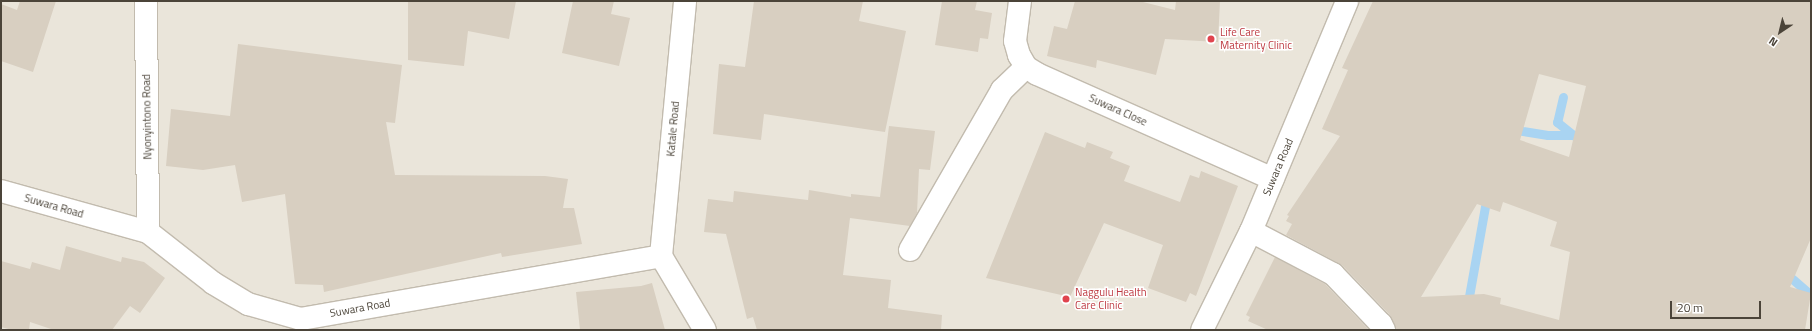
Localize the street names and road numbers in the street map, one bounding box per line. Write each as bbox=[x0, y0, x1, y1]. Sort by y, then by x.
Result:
street label: Nyonyintono Road bbox=[140, 74, 154, 160]
street label: Suwara Close bbox=[1087, 91, 1149, 129]
street label: Katale Road bbox=[664, 101, 682, 157]
street label: Suwara Road bbox=[1260, 136, 1296, 198]
street label: Suwara Road bbox=[23, 191, 85, 221]
street label: Suwara Road bbox=[329, 296, 391, 320]

